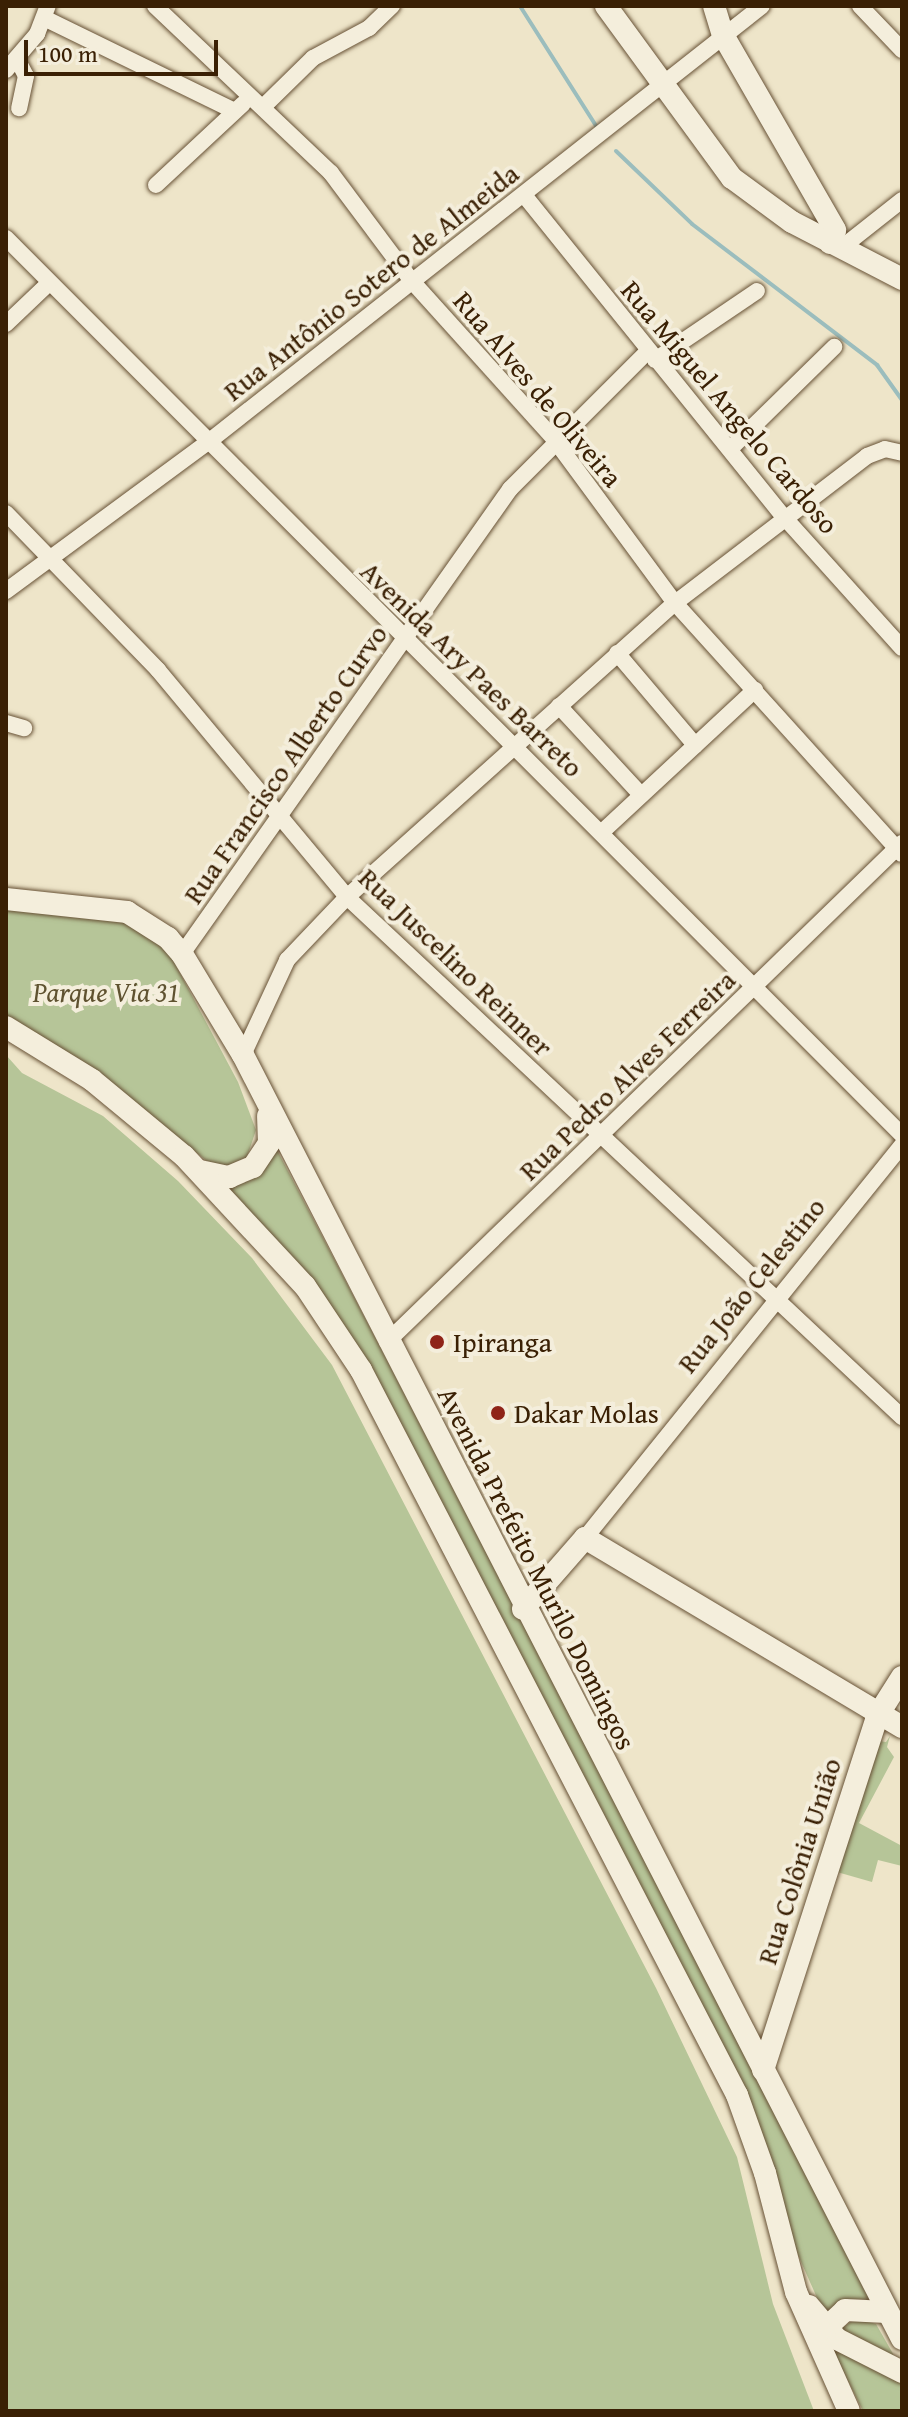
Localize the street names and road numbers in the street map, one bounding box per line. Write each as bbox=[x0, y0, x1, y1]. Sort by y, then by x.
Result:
street label: Rua Antônio Sotero de Almeida bbox=[217, 156, 525, 408]
street label: Rua Miguel Angelo Cardoso bbox=[614, 274, 846, 540]
street label: Rua Alves de Oliveira bbox=[446, 284, 630, 494]
street label: Avenida Ary Paes Barreto bbox=[354, 554, 590, 784]
street label: Rua Francisco Alberto Curvo bbox=[176, 618, 394, 910]
street label: Rua Juscelino Reinner bbox=[352, 861, 560, 1063]
street label: Rua Pedro Alves Ferreira bbox=[512, 963, 742, 1187]
street label: Rua João Celestino bbox=[670, 1191, 832, 1379]
street label: Avenida Prefeito Murilo Domingos bbox=[431, 1381, 643, 1755]
street label: Rua Colônia União bbox=[750, 1754, 848, 1968]

